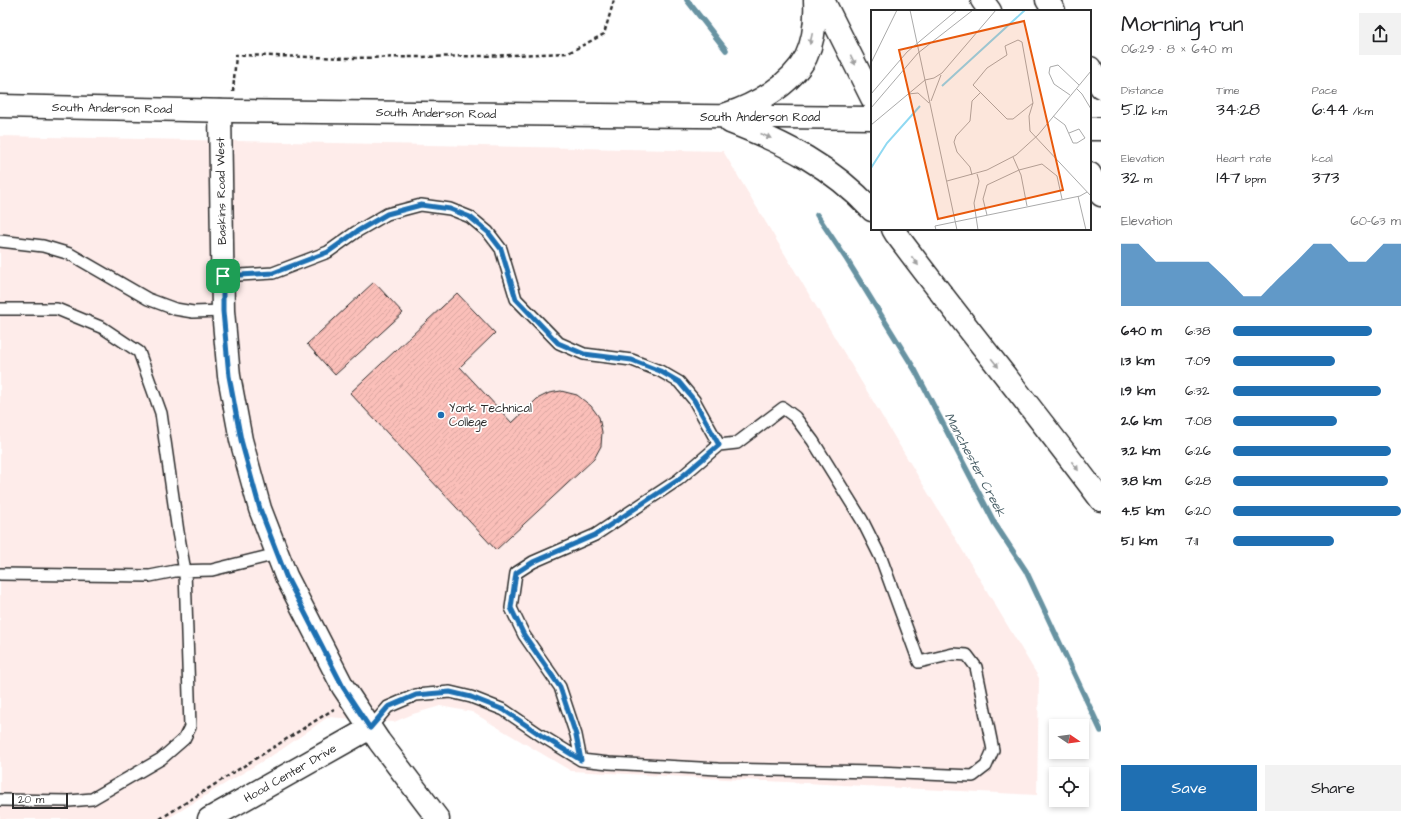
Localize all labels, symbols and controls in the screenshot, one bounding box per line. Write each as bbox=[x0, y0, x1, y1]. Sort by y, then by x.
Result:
text: Morning run bbox=[1121, 9, 1244, 40]
inset map bbox=[871, 10, 1091, 230]
button: share bbox=[1359, 13, 1401, 55]
one-way arrow bbox=[808, 32, 814, 45]
text: 06:29 · 8 × 640 m bbox=[1121, 40, 1232, 58]
one-way arrow bbox=[850, 54, 856, 66]
text: Distance bbox=[1121, 83, 1164, 98]
text: Time bbox=[1216, 83, 1239, 98]
text: Pace bbox=[1312, 83, 1337, 98]
text: 5.12 bbox=[1121, 98, 1147, 122]
text: 34:28 bbox=[1216, 98, 1260, 122]
text: 6:44 bbox=[1312, 98, 1348, 122]
street label: South Anderson Road bbox=[52, 99, 172, 118]
street label: South Anderson Road bbox=[376, 104, 496, 123]
text: km bbox=[1147, 104, 1167, 119]
text: /km bbox=[1348, 104, 1373, 119]
street label: South Anderson Road bbox=[700, 109, 820, 126]
one-way arrow bbox=[760, 133, 771, 139]
street label: Baskins Road West bbox=[212, 137, 231, 245]
text: Elevation bbox=[1121, 151, 1164, 166]
text: Heart rate bbox=[1216, 151, 1272, 166]
text: kcal bbox=[1312, 151, 1333, 166]
text: 32 bbox=[1121, 166, 1139, 190]
text: 147 bbox=[1216, 166, 1241, 190]
text: 373 bbox=[1312, 166, 1339, 190]
text: m bbox=[1139, 172, 1152, 187]
text: bpm bbox=[1241, 172, 1266, 187]
text: Elevation bbox=[1121, 212, 1172, 230]
text: 60–63 m bbox=[1351, 212, 1401, 230]
one-way arrow bbox=[911, 255, 920, 266]
pin bbox=[206, 259, 240, 293]
icon: arrive bbox=[212, 265, 234, 287]
text: 640 m bbox=[1121, 322, 1162, 340]
text: 6:38 bbox=[1185, 322, 1210, 340]
text: 1.3 km bbox=[1121, 352, 1154, 370]
text: 7:09 bbox=[1185, 352, 1211, 370]
one-way arrow bbox=[991, 358, 999, 369]
text: 1.9 km bbox=[1121, 382, 1155, 400]
text: 6:32 bbox=[1185, 382, 1209, 400]
place label: York Technical College bbox=[449, 400, 532, 432]
water label: Manchester Creek bbox=[940, 409, 1011, 520]
marker: York Technical College bbox=[436, 410, 446, 420]
text: 2.6 km bbox=[1121, 412, 1162, 430]
text: 7:08 bbox=[1185, 412, 1212, 430]
text: 3.2 km bbox=[1121, 442, 1160, 460]
text: 6:26 bbox=[1185, 442, 1211, 460]
one-way arrow bbox=[1071, 460, 1080, 471]
text: 3.8 km bbox=[1121, 472, 1161, 490]
text: 6:28 bbox=[1185, 472, 1211, 490]
text: 4.5 km bbox=[1121, 502, 1164, 520]
text: 6:20 bbox=[1185, 502, 1211, 520]
text: 5.1 km bbox=[1121, 532, 1157, 550]
text: 7:11 bbox=[1185, 532, 1199, 550]
north arrow bbox=[1049, 719, 1089, 759]
map controls bbox=[1049, 719, 1089, 807]
street label: Hood Center Drive bbox=[241, 740, 340, 807]
button: Save bbox=[1121, 765, 1257, 811]
button: Share bbox=[1265, 765, 1401, 811]
button: locate bbox=[1049, 767, 1089, 807]
scale bar bbox=[12, 791, 68, 810]
text: 20 m bbox=[18, 792, 44, 807]

